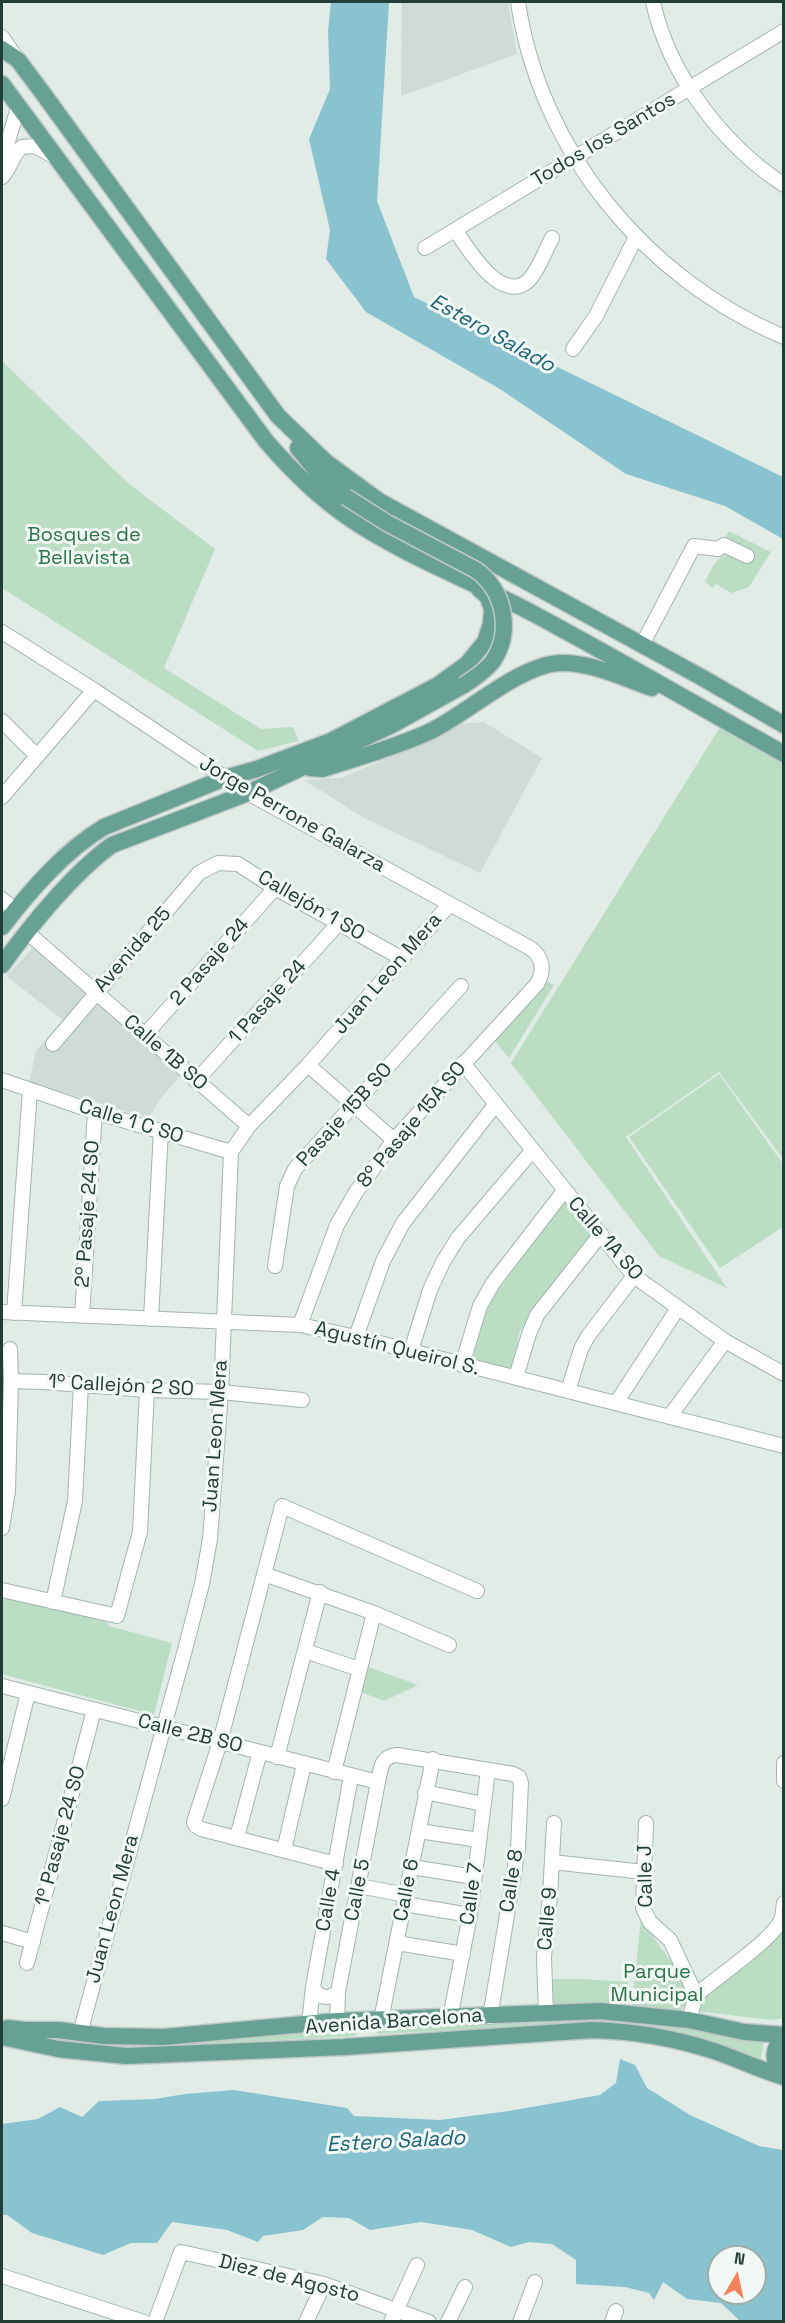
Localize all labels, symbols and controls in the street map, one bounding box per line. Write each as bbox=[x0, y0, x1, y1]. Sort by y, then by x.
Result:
street label: Todos los Santos bbox=[528, 88, 680, 192]
water label: Estero Salado bbox=[425, 289, 559, 379]
park label: Bosques de Bellavista bbox=[27, 524, 141, 571]
street label: Jorge Perrone Galarza bbox=[195, 752, 389, 878]
street label: Callejón 1 SO bbox=[253, 866, 369, 946]
street label: Avenida 25 bbox=[89, 902, 177, 998]
street label: Juan Leon Mera bbox=[329, 908, 447, 1040]
street label: 2 Pasaje 24 bbox=[165, 913, 255, 1011]
street label: 1 Pasaje 24 bbox=[224, 955, 312, 1049]
street label: Calle 1B SO bbox=[118, 1010, 212, 1096]
street label: 8º Pasaje 15A SO bbox=[352, 1057, 472, 1193]
street label: Pasaje 15B SO bbox=[292, 1058, 398, 1172]
street label: Calle 1 C SO bbox=[76, 1095, 186, 1149]
street label: 2º Pasaje 24 SO bbox=[71, 1139, 105, 1289]
street label: Calle 1A SO bbox=[562, 1192, 648, 1286]
street label: Agustín Queirol S. bbox=[312, 1317, 482, 1381]
street label: Juan Leon Mera bbox=[199, 1359, 233, 1513]
street label: 1º Callejón 2 SO bbox=[48, 1370, 194, 1402]
street label: Calle 2B SO bbox=[135, 1709, 245, 1759]
street label: 1º Pasaje 24 SO bbox=[31, 1763, 91, 1909]
street label: Juan Leon Mera bbox=[82, 1832, 144, 1986]
street label: Calle J bbox=[633, 1844, 659, 1908]
street label: Calle 8 bbox=[495, 1848, 529, 1914]
street label: Calle 5 bbox=[340, 1857, 376, 1923]
street label: Calle 6 bbox=[389, 1857, 425, 1923]
street label: Calle 7 bbox=[456, 1861, 488, 1927]
street label: Calle 4 bbox=[312, 1867, 346, 1933]
street label: Calle 9 bbox=[533, 1886, 563, 1952]
park label: Parque Municipal bbox=[611, 1961, 703, 2008]
street label: Avenida Barcelona bbox=[304, 2004, 484, 2040]
water label: Estero Salado bbox=[326, 2126, 466, 2158]
north arrow bbox=[707, 2245, 767, 2305]
text: N bbox=[733, 2247, 747, 2270]
street label: Diez de Agosto bbox=[216, 2250, 362, 2308]

